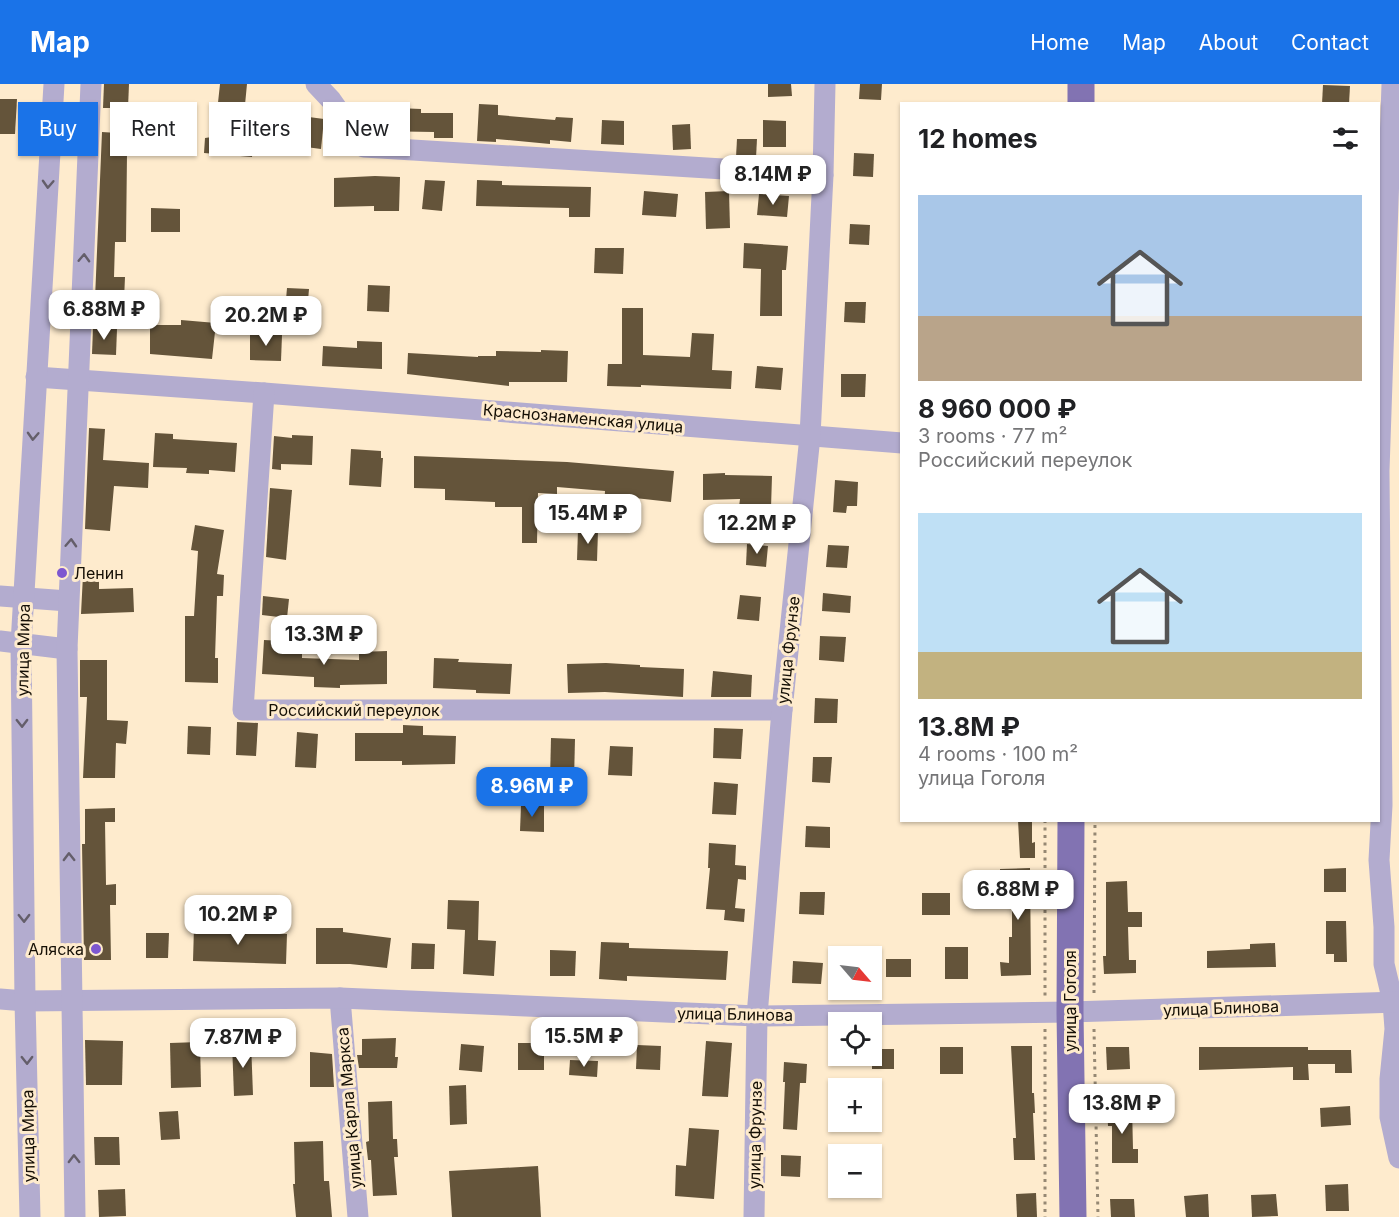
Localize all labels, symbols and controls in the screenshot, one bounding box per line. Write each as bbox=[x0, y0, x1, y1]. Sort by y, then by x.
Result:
text: Map bbox=[30, 25, 90, 59]
text: Home bbox=[1030, 30, 1089, 55]
text: Map bbox=[1122, 30, 1166, 55]
text: About bbox=[1199, 30, 1258, 55]
text: Contact bbox=[1291, 30, 1369, 55]
chip: Buy bbox=[18, 102, 98, 156]
chip: Rent bbox=[110, 102, 197, 156]
chip: Filters bbox=[209, 102, 311, 156]
chip: New bbox=[323, 102, 410, 156]
icon: filters bbox=[1329, 122, 1362, 155]
text: 12 homes bbox=[918, 123, 1038, 154]
pin: 8.14M ₽ bbox=[718, 155, 828, 206]
text: 8.14M ₽ bbox=[734, 162, 812, 186]
one-way arrow bbox=[41, 180, 54, 189]
icon: home bbox=[1086, 234, 1194, 342]
one-way arrow bbox=[78, 253, 91, 262]
pin: 6.88M ₽ bbox=[49, 290, 159, 341]
pin: 20.2M ₽ bbox=[211, 296, 321, 347]
text: 6.88M ₽ bbox=[63, 297, 145, 321]
text: 20.2M ₽ bbox=[225, 303, 307, 327]
text: 8 960 000 ₽ bbox=[918, 393, 1077, 424]
street label: Краснознаменская улица bbox=[482, 399, 684, 437]
text: 3 rooms · 77 m² bbox=[918, 424, 1067, 448]
one-way arrow bbox=[27, 431, 40, 440]
text: Российский переулок bbox=[918, 448, 1132, 472]
pin: 15.4M ₽ bbox=[533, 494, 643, 545]
text: 15.4M ₽ bbox=[548, 501, 628, 525]
pin: 12.2M ₽ bbox=[702, 504, 812, 555]
text: 12.2M ₽ bbox=[718, 511, 796, 535]
one-way arrow bbox=[64, 539, 77, 548]
icon: home bbox=[1086, 552, 1194, 660]
place label: Ленин bbox=[74, 563, 124, 583]
marker: Ленин bbox=[55, 566, 69, 580]
street label: улица Фрунзе bbox=[772, 595, 804, 705]
street label: улица Мира bbox=[12, 603, 34, 697]
pin: 13.3M ₽ bbox=[269, 615, 379, 666]
text: 13.3M ₽ bbox=[285, 622, 363, 646]
street label: Российский переулок bbox=[268, 700, 440, 720]
text: 13.8M ₽ bbox=[918, 711, 1020, 742]
one-way arrow bbox=[16, 719, 28, 728]
text: 4 rooms · 100 m² bbox=[918, 742, 1078, 766]
text: улица Гоголя bbox=[918, 766, 1045, 790]
pin: 8.96M ₽ bbox=[477, 767, 587, 818]
text: 8.96M ₽ bbox=[490, 774, 574, 798]
one-way arrow bbox=[63, 853, 75, 862]
pin: 6.88M ₽ bbox=[963, 870, 1073, 921]
text: 6.88M ₽ bbox=[977, 877, 1059, 901]
pin: 10.2M ₽ bbox=[183, 895, 293, 946]
text: 10.2M ₽ bbox=[198, 902, 278, 926]
one-way arrow bbox=[18, 914, 30, 923]
place label: Аляска bbox=[28, 939, 84, 959]
marker: Аляска bbox=[89, 942, 103, 956]
north arrow bbox=[828, 946, 882, 1000]
map controls bbox=[828, 946, 882, 1198]
street label: улица Гоголя bbox=[1060, 950, 1080, 1052]
street label: улица Блинова bbox=[1163, 996, 1279, 1020]
street label: улица Блинова bbox=[677, 1003, 793, 1025]
button: locate bbox=[828, 1012, 882, 1066]
pin: 15.5M ₽ bbox=[529, 1017, 639, 1068]
pin: 7.87M ₽ bbox=[188, 1018, 298, 1069]
text: 15.5M ₽ bbox=[545, 1024, 623, 1048]
text: 7.87M ₽ bbox=[204, 1025, 282, 1049]
street label: улица Карла Маркса bbox=[332, 1026, 366, 1190]
one-way arrow bbox=[20, 1055, 33, 1064]
button: + bbox=[828, 1078, 882, 1132]
street label: улица Фрунзе bbox=[744, 1081, 766, 1189]
pin: 13.8M ₽ bbox=[1067, 1084, 1177, 1135]
street label: улица Мира bbox=[17, 1089, 39, 1183]
text: 13.8M ₽ bbox=[1083, 1091, 1161, 1115]
button: − bbox=[828, 1144, 882, 1198]
one-way arrow bbox=[68, 1154, 80, 1163]

